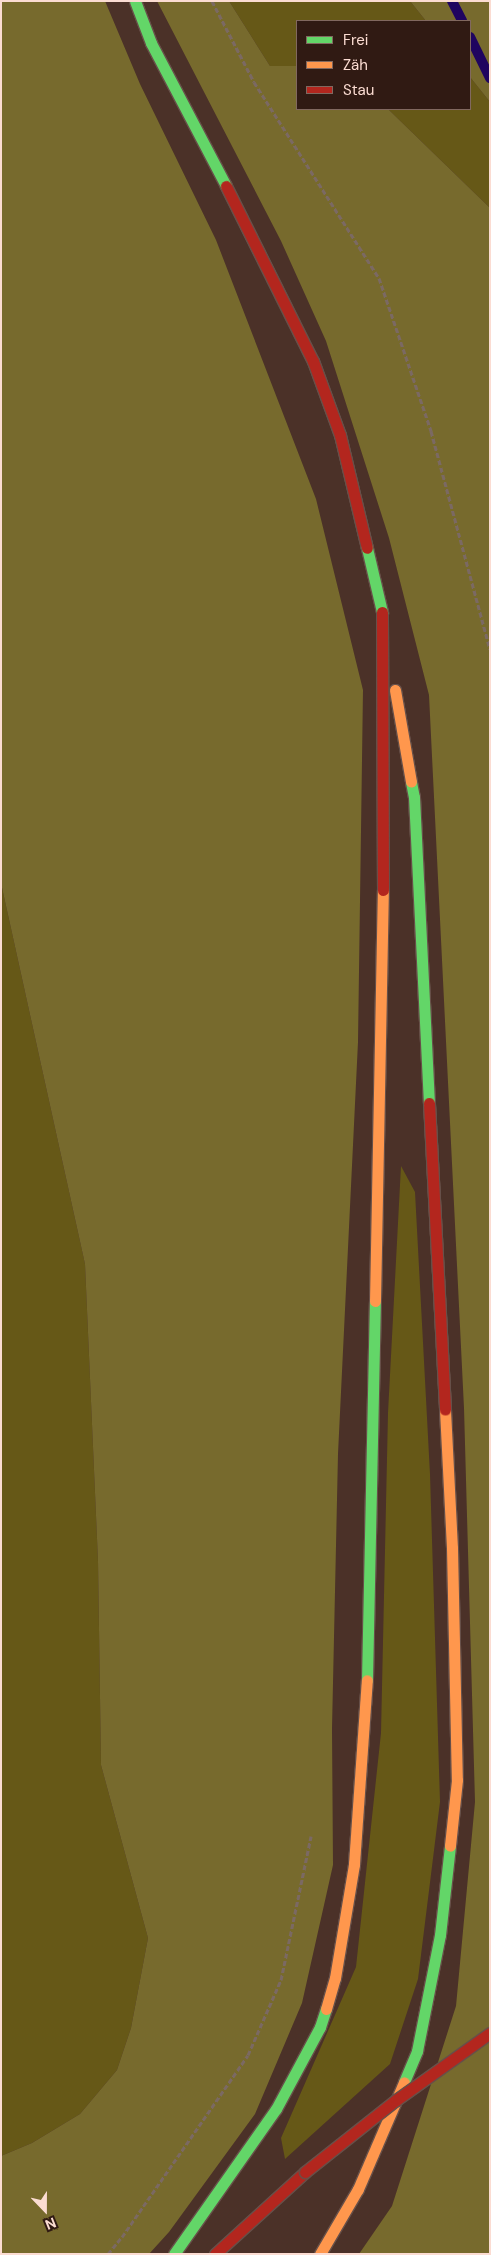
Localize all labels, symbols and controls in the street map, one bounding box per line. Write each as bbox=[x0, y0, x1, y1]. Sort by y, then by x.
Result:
legend bbox=[296, 20, 471, 110]
text: Frei bbox=[343, 30, 368, 50]
text: Zäh bbox=[343, 55, 368, 75]
text: Stau bbox=[343, 80, 374, 100]
north arrow bbox=[20, 2185, 70, 2235]
text: N bbox=[43, 2214, 59, 2234]

